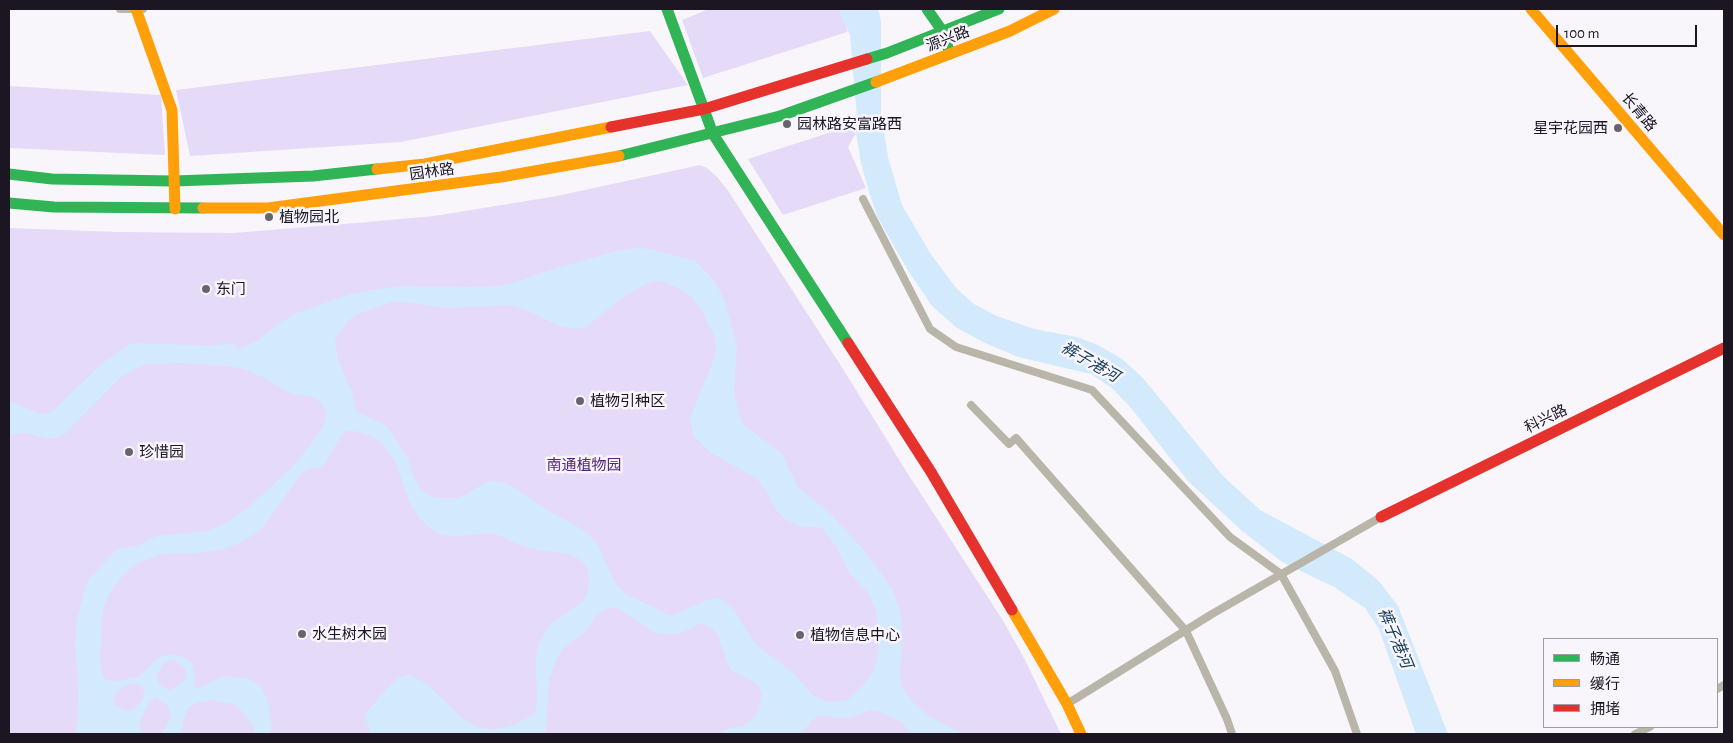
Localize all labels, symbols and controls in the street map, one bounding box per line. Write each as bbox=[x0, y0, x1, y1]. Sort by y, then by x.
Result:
scale bar bbox=[1558, 15, 1699, 47]
street label: 源兴路 bbox=[924, 23, 972, 55]
text: 100 m bbox=[1564, 26, 1599, 41]
street label: 长青路 bbox=[1618, 89, 1660, 135]
place label: 园林路安富路西 bbox=[797, 115, 902, 133]
marker: 园林路安富路西 bbox=[781, 118, 793, 130]
place label: 星宇花园西 bbox=[1533, 119, 1608, 137]
marker: 星宇花园西 bbox=[1612, 122, 1624, 134]
street label: 园林路 bbox=[408, 160, 456, 184]
place label: 植物园北 bbox=[279, 208, 339, 226]
marker: 植物园北 bbox=[263, 211, 275, 223]
place label: 东门 bbox=[216, 280, 246, 298]
marker: 东门 bbox=[200, 283, 212, 295]
water label: 裤子港河 bbox=[1057, 338, 1123, 386]
place label: 植物引种区 bbox=[590, 392, 665, 410]
marker: 植物引种区 bbox=[574, 395, 586, 407]
street label: 科兴路 bbox=[1522, 401, 1570, 437]
place label: 珍惜园 bbox=[139, 443, 184, 461]
marker: 珍惜园 bbox=[123, 446, 135, 458]
park label: 南通植物园 bbox=[547, 456, 621, 474]
water label: 裤子港河 bbox=[1374, 605, 1416, 671]
place label: 水生树木园 bbox=[312, 625, 387, 643]
place label: 植物信息中心 bbox=[810, 626, 900, 644]
marker: 水生树木园 bbox=[296, 628, 308, 640]
marker: 植物信息中心 bbox=[794, 629, 806, 641]
legend bbox=[1543, 638, 1718, 728]
text: 畅通 bbox=[1590, 652, 1620, 667]
text: 缓行 bbox=[1590, 677, 1620, 692]
text: 拥堵 bbox=[1590, 702, 1620, 717]

